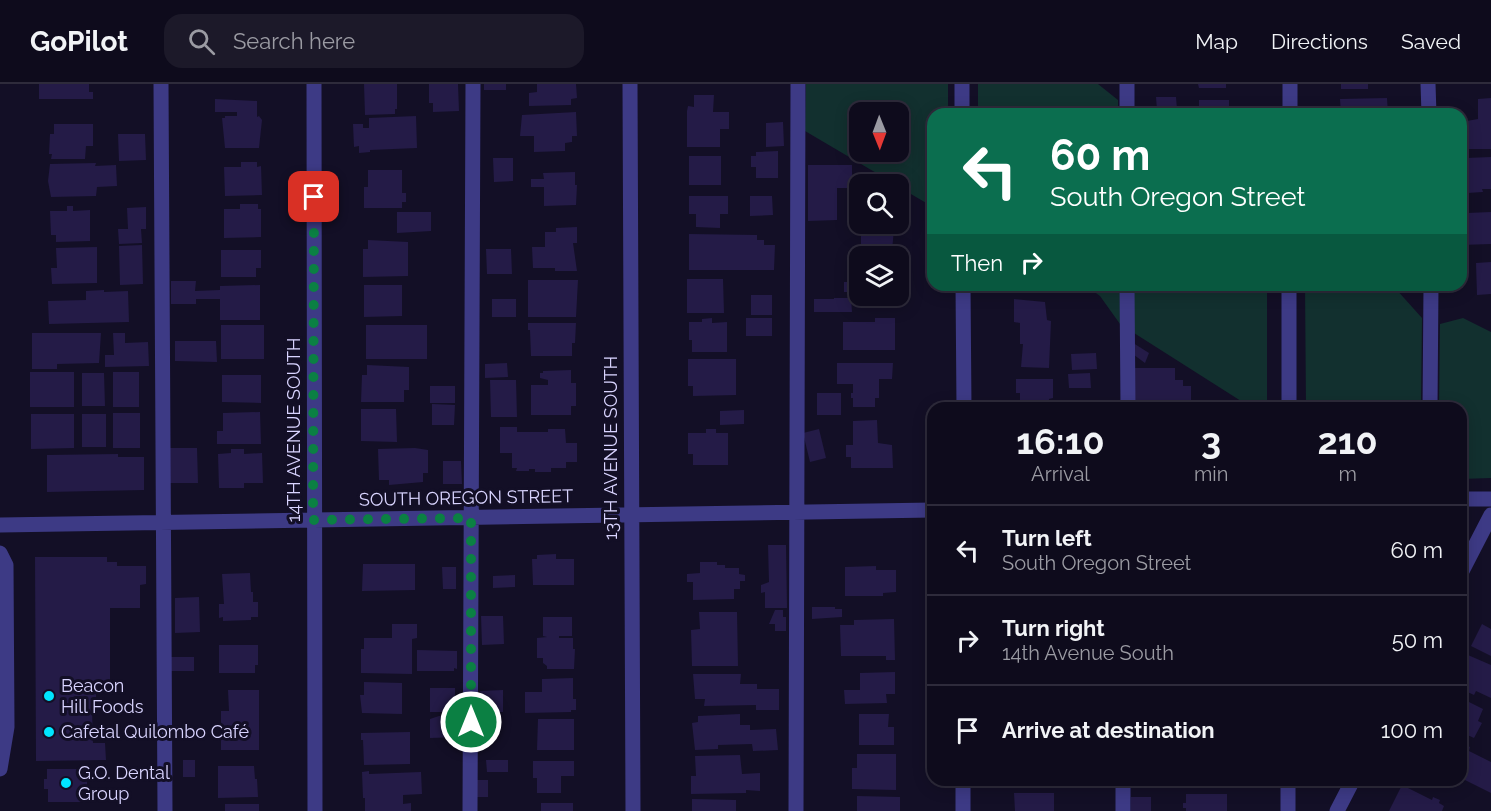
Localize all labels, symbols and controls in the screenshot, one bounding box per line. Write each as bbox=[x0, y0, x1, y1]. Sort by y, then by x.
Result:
search box bbox=[164, 14, 584, 68]
text: GoPilot bbox=[30, 25, 128, 58]
icon: search bbox=[185, 25, 218, 58]
text: Search here bbox=[233, 28, 355, 54]
text: Map bbox=[1195, 29, 1238, 54]
text: Directions bbox=[1271, 29, 1368, 54]
text: Saved bbox=[1401, 29, 1461, 54]
north arrow bbox=[849, 102, 909, 162]
map controls bbox=[849, 102, 909, 306]
text: 60 m bbox=[1050, 131, 1150, 180]
icon: left bbox=[951, 132, 1029, 210]
pin bbox=[288, 171, 339, 222]
button: search bbox=[849, 174, 909, 234]
icon: arrive bbox=[297, 180, 330, 213]
text: South Oregon Street bbox=[1050, 181, 1305, 212]
button: layers bbox=[849, 246, 909, 306]
icon: right bbox=[1015, 246, 1048, 279]
text: Then bbox=[951, 250, 1003, 276]
street label: 14TH AVENUE SOUTH bbox=[283, 338, 304, 522]
street label: 13TH AVENUE SOUTH bbox=[600, 356, 621, 540]
text: 16:10 bbox=[1016, 420, 1105, 462]
text: 3 bbox=[1201, 420, 1221, 462]
text: 210 bbox=[1318, 420, 1378, 462]
text: Arrival bbox=[1031, 462, 1090, 486]
text: min bbox=[1194, 462, 1228, 486]
text: m bbox=[1338, 462, 1357, 486]
street label: SOUTH OREGON STREET bbox=[359, 485, 573, 510]
text: Turn left bbox=[1002, 525, 1092, 551]
icon: left bbox=[951, 534, 984, 567]
text: 60 m bbox=[1390, 537, 1443, 563]
text: South Oregon Street bbox=[1002, 551, 1191, 575]
text: Turn right bbox=[1002, 615, 1105, 641]
icon: right bbox=[951, 624, 984, 657]
text: 50 m bbox=[1392, 627, 1443, 653]
text: 14th Avenue South bbox=[1002, 641, 1174, 665]
place label: Beacon Hill Foods bbox=[61, 675, 144, 717]
marker: Beacon Hill Foods bbox=[42, 689, 56, 703]
position arrow bbox=[439, 690, 503, 754]
icon: arrive bbox=[951, 714, 984, 747]
text: Arrive at destination bbox=[1002, 717, 1215, 743]
text: 100 m bbox=[1381, 717, 1443, 743]
place label: Cafetal Quilombo Café bbox=[61, 721, 249, 742]
marker: Cafetal Quilombo Café bbox=[42, 725, 56, 739]
place label: G.O. Dental Group bbox=[78, 762, 170, 804]
marker: G.O. Dental Group bbox=[59, 776, 73, 790]

